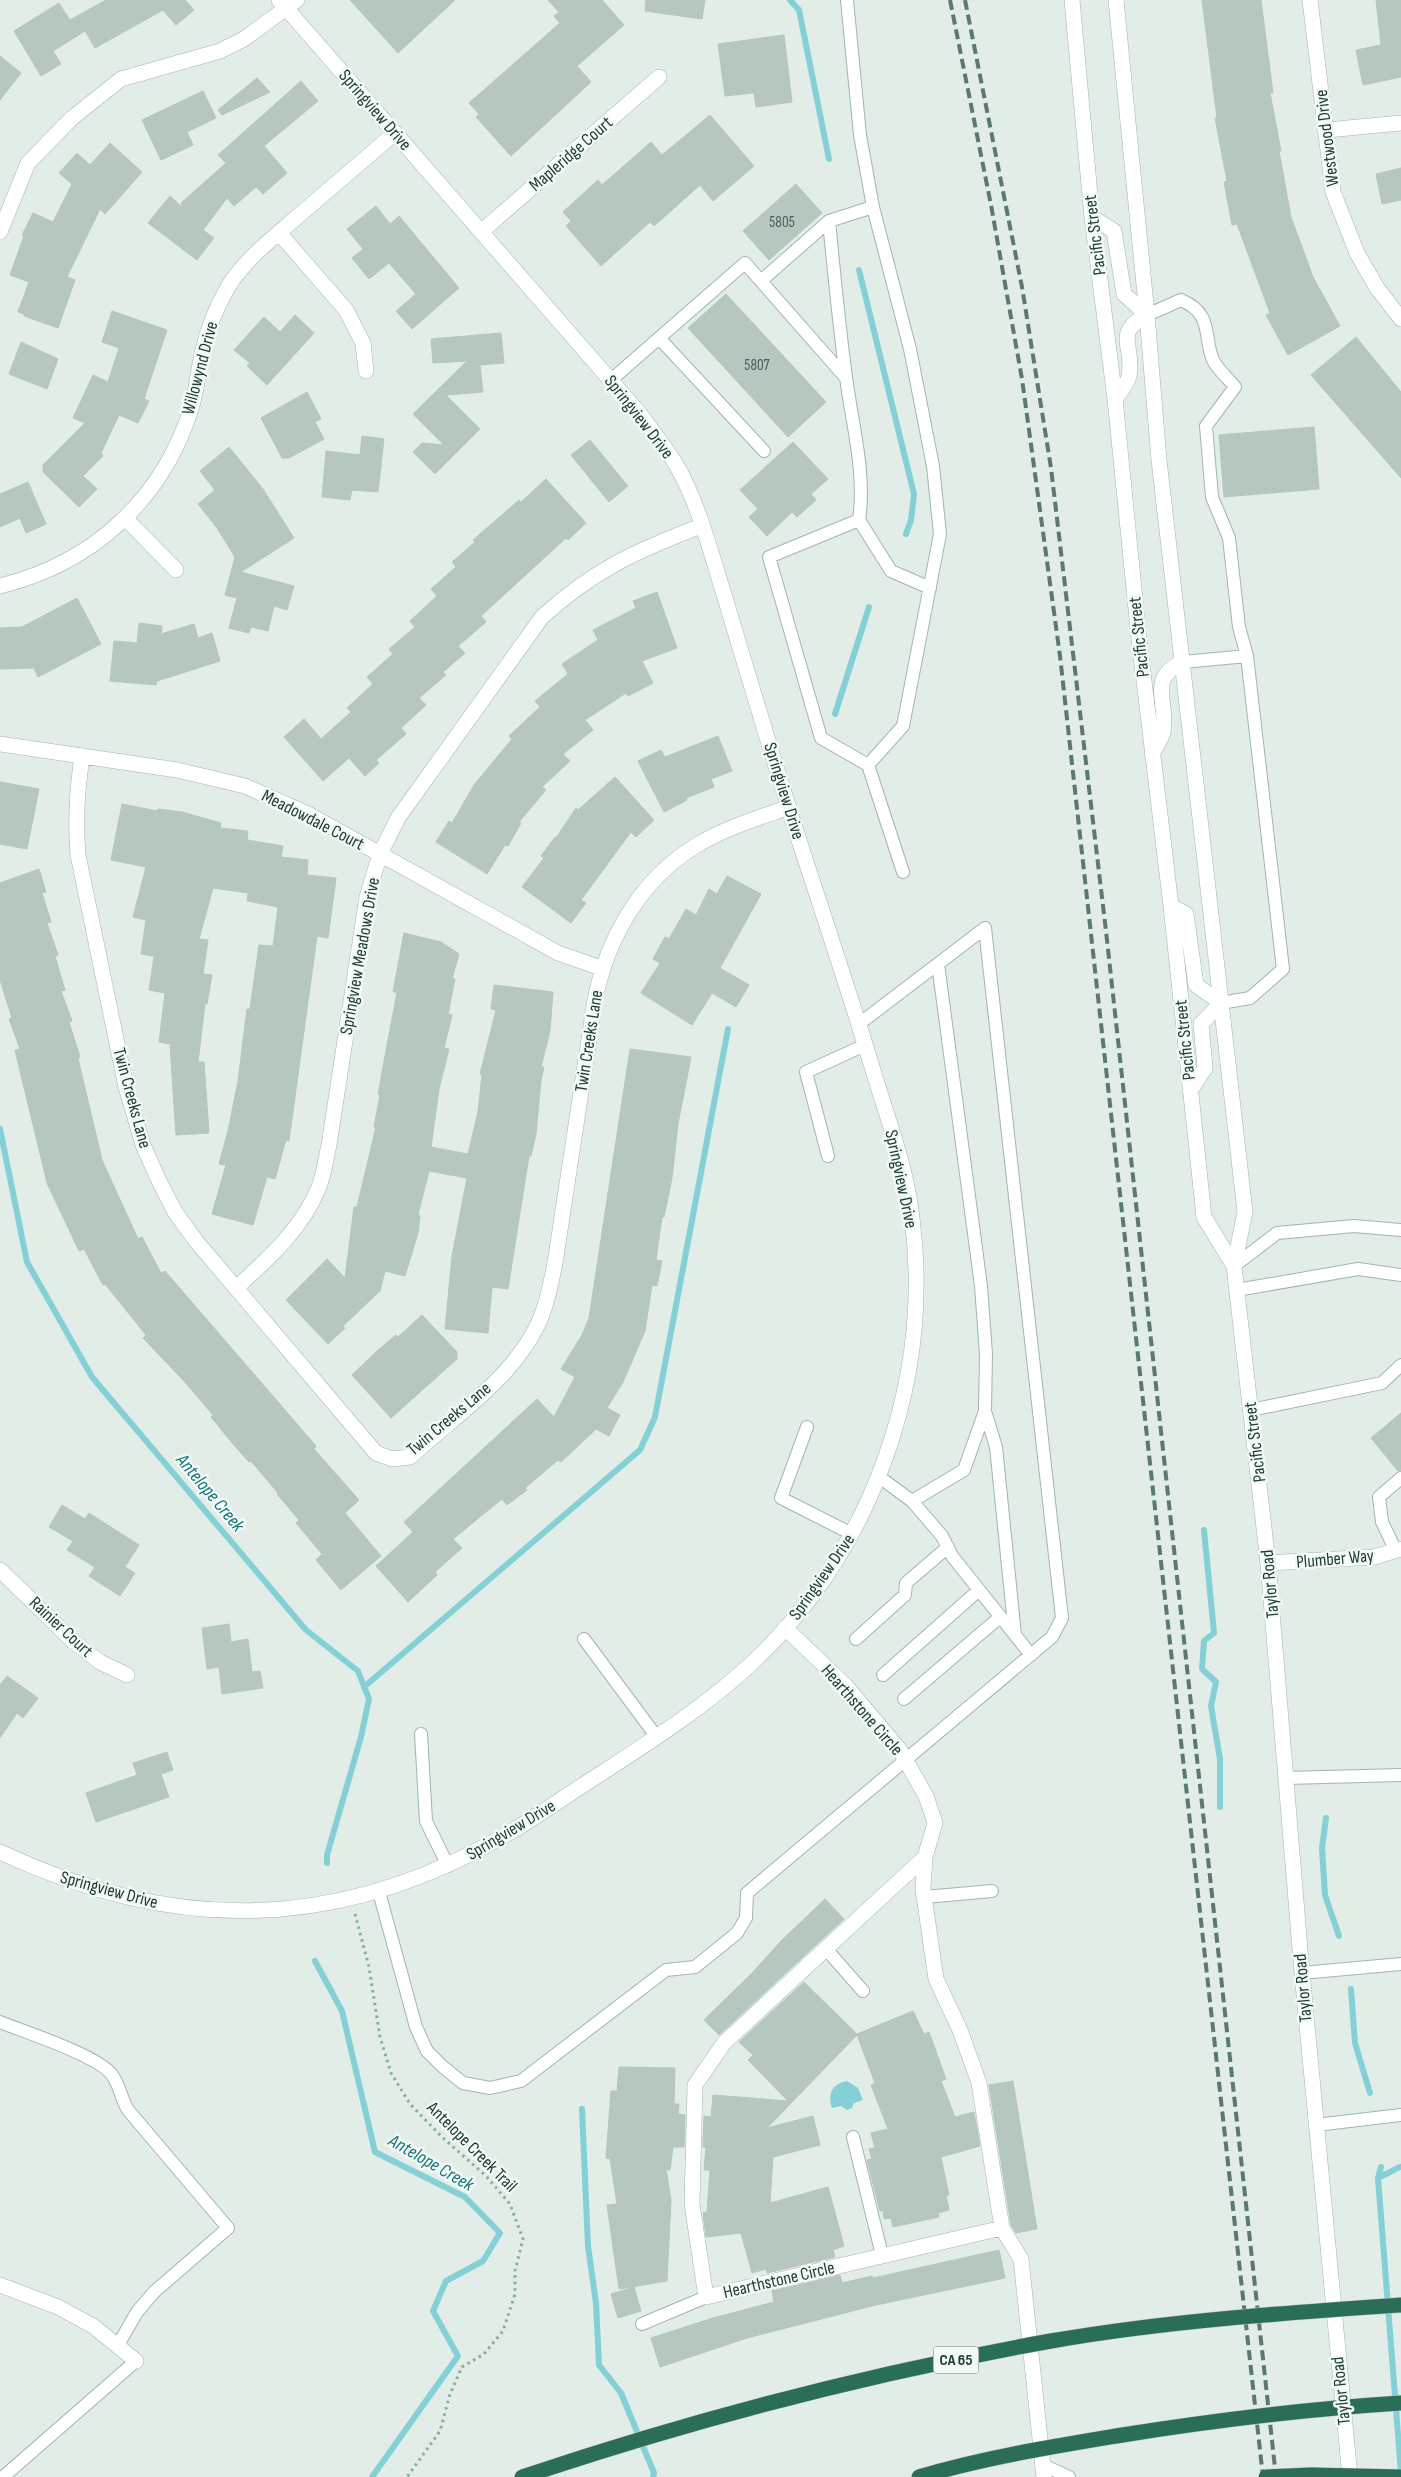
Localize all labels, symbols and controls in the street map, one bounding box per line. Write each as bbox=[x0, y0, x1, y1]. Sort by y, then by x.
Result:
street label: Springview Drive bbox=[334, 65, 416, 155]
street label: Westwood Drive bbox=[1311, 88, 1343, 188]
street label: Mapleridge Court bbox=[525, 112, 617, 196]
street label: Pacific Street bbox=[1080, 193, 1110, 276]
house number: 5805 bbox=[769, 213, 795, 232]
street label: Willowynd Drive bbox=[177, 319, 223, 417]
house number: 5807 bbox=[744, 356, 770, 375]
street label: Springview Drive bbox=[600, 371, 678, 463]
street label: Pacific Street bbox=[1124, 595, 1154, 678]
street label: Springview Drive bbox=[759, 740, 809, 842]
street label: Meadowdale Court bbox=[258, 785, 368, 855]
street label: Springview Meadows Drive bbox=[336, 876, 384, 1036]
street label: Twin Creeks Lane bbox=[571, 988, 607, 1094]
street label: Pacific Street bbox=[1170, 998, 1200, 1081]
street label: Twin Creeks Lane bbox=[109, 1046, 155, 1150]
street label: Springview Drive bbox=[880, 1128, 922, 1230]
street label: Twin Creeks Lane bbox=[403, 1378, 495, 1460]
street label: Pacific Street bbox=[1240, 1400, 1270, 1483]
water label: Antelope Creek bbox=[170, 1449, 250, 1537]
street label: Springview Drive bbox=[785, 1530, 859, 1624]
street label: Plumber Way bbox=[1295, 1545, 1375, 1573]
street label: Taylor Road bbox=[1257, 1549, 1283, 1619]
street label: Rainier Court bbox=[25, 1592, 97, 1662]
street label: Hearthstone Circle bbox=[817, 1660, 907, 1760]
street label: Springview Drive bbox=[463, 1795, 559, 1865]
street label: Springview Drive bbox=[58, 1867, 160, 1913]
street label: Taylor Road bbox=[1290, 1953, 1316, 2023]
street label: Antelope Creek Trail bbox=[422, 2097, 522, 2197]
water label: Antelope Creek bbox=[384, 2130, 478, 2196]
street label: Hearthstone Circle bbox=[721, 2257, 837, 2303]
road number: CA 65 bbox=[934, 2346, 978, 2374]
street label: Taylor Road bbox=[1327, 2356, 1355, 2426]

